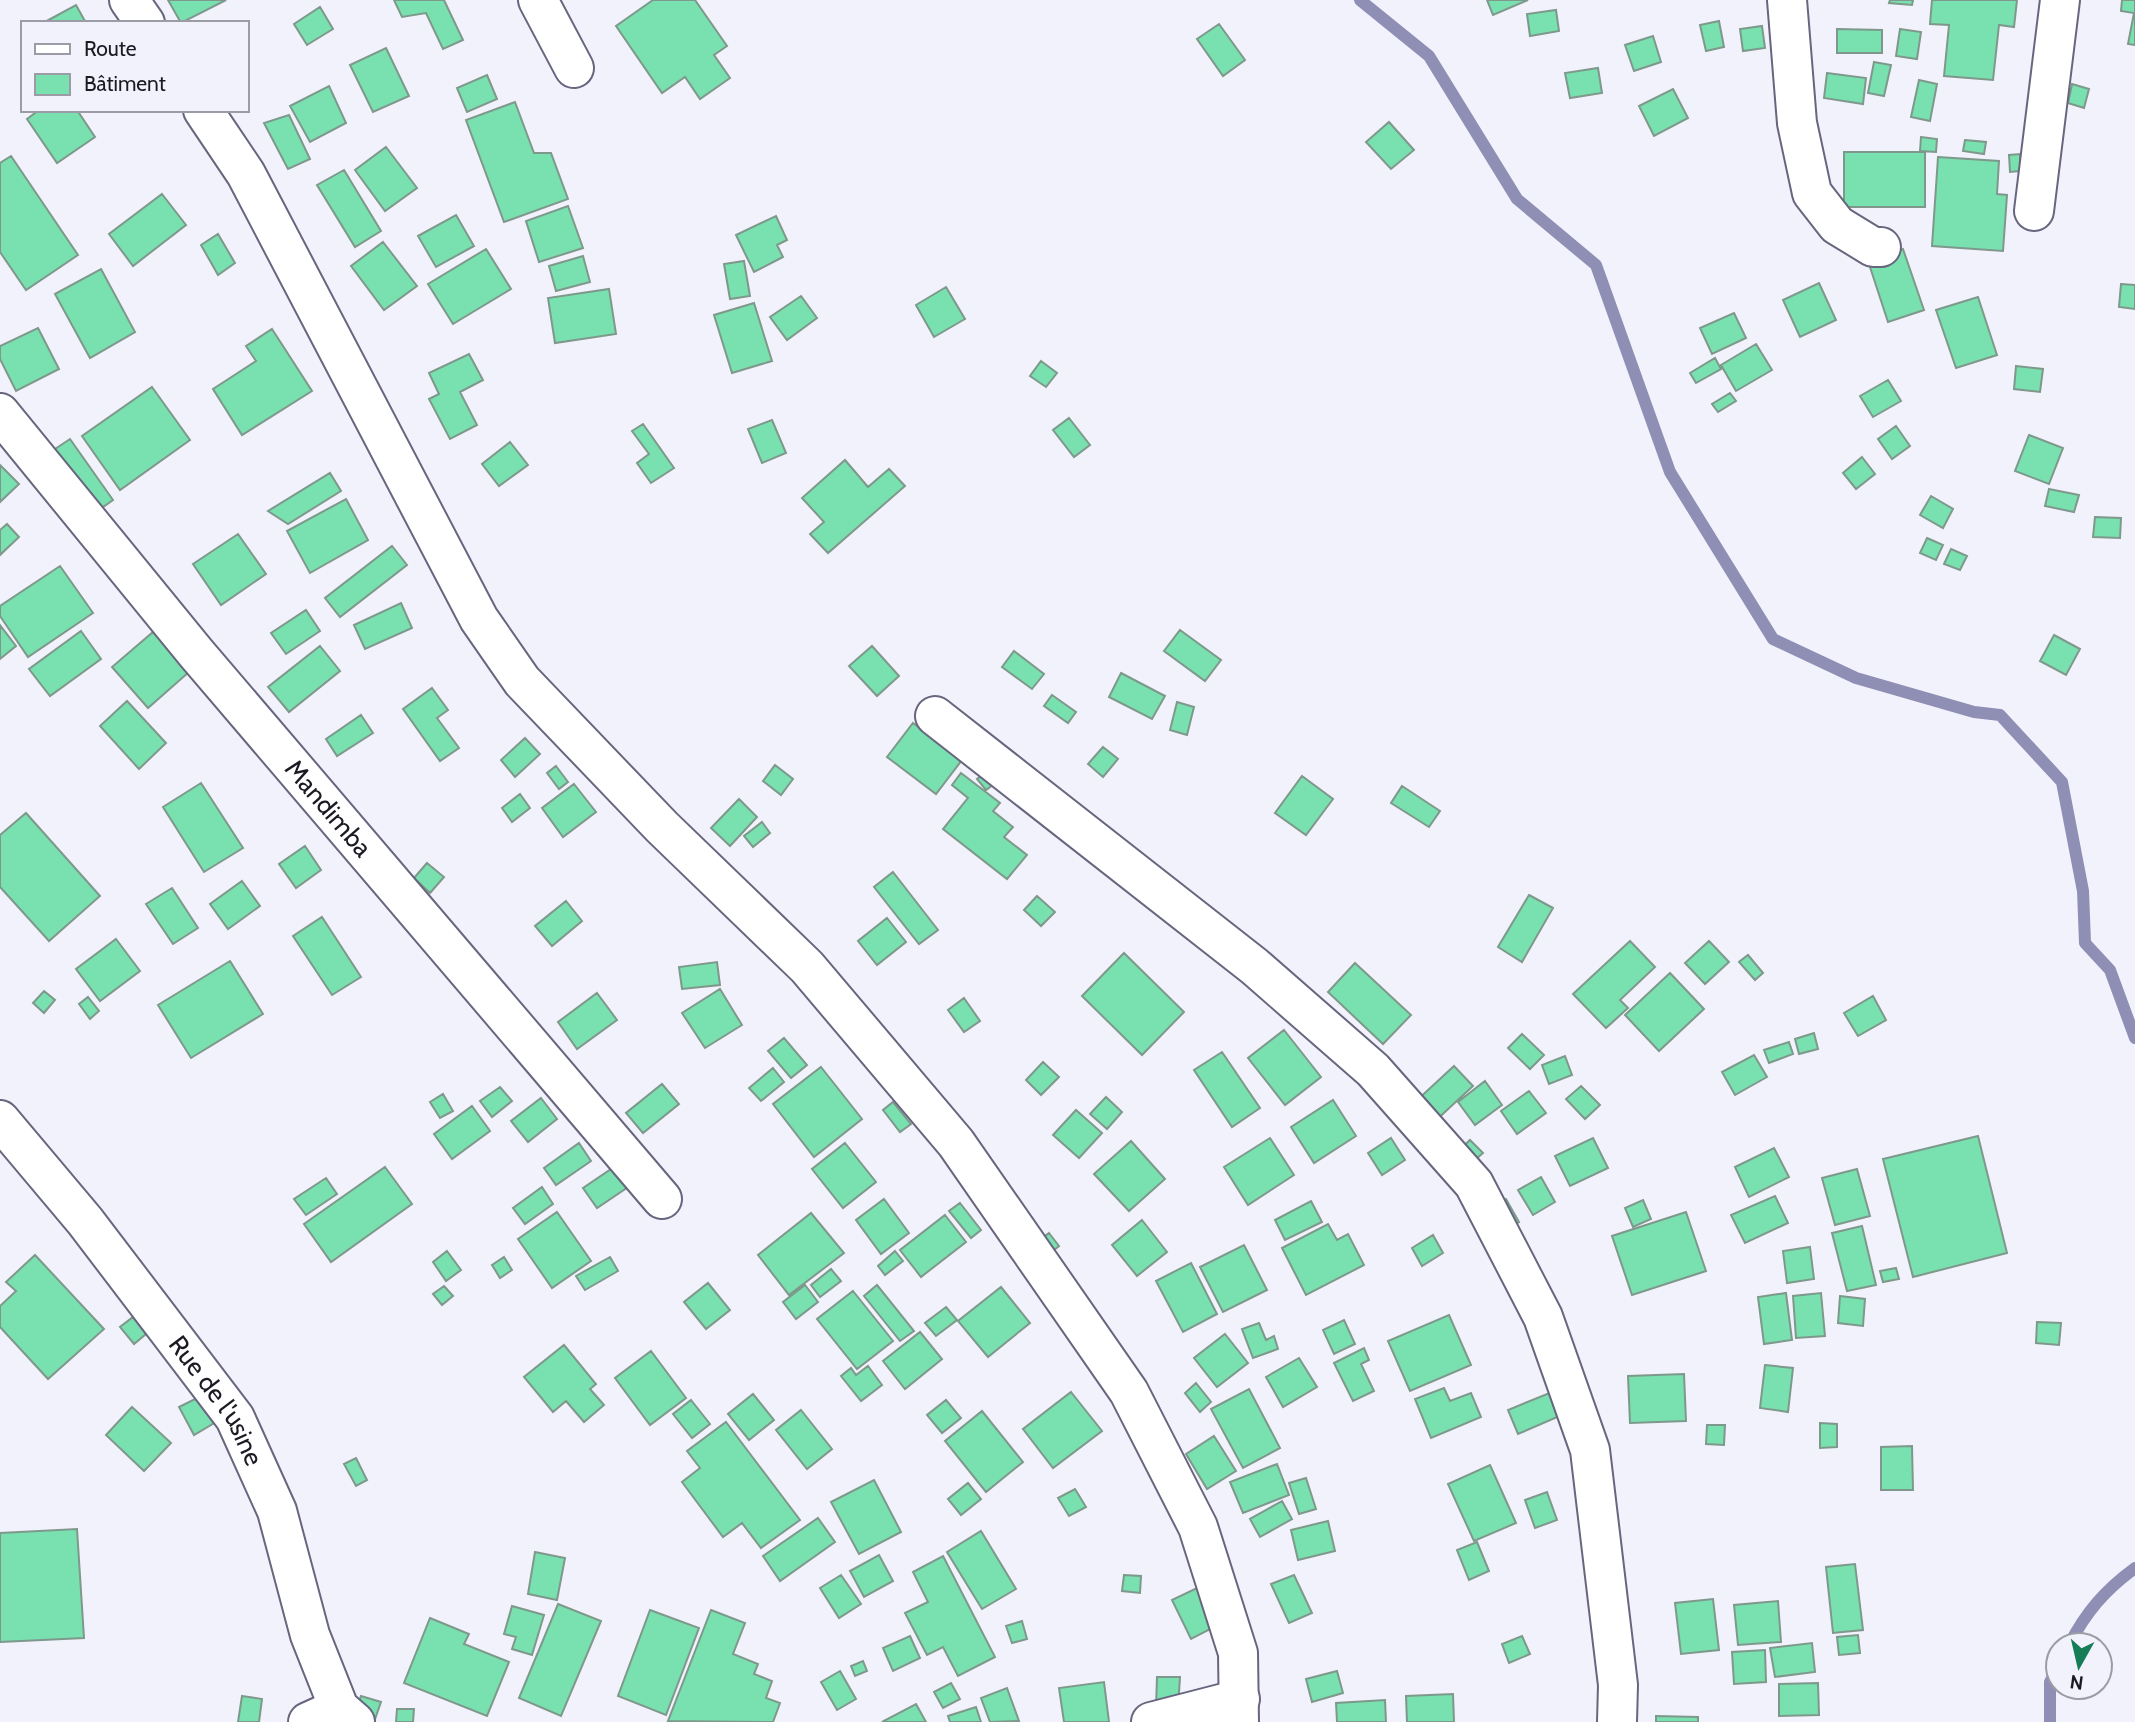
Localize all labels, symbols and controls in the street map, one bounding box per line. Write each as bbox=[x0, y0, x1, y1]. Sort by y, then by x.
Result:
legend bbox=[21, 21, 248, 112]
text: Route bbox=[84, 36, 137, 61]
text: Bâtiment bbox=[84, 71, 166, 96]
street label: Mandimba bbox=[278, 753, 379, 864]
street label: Rue de l'usine bbox=[162, 1329, 270, 1470]
north arrow bbox=[2044, 1631, 2114, 1701]
text: N bbox=[2068, 1670, 2085, 1695]

